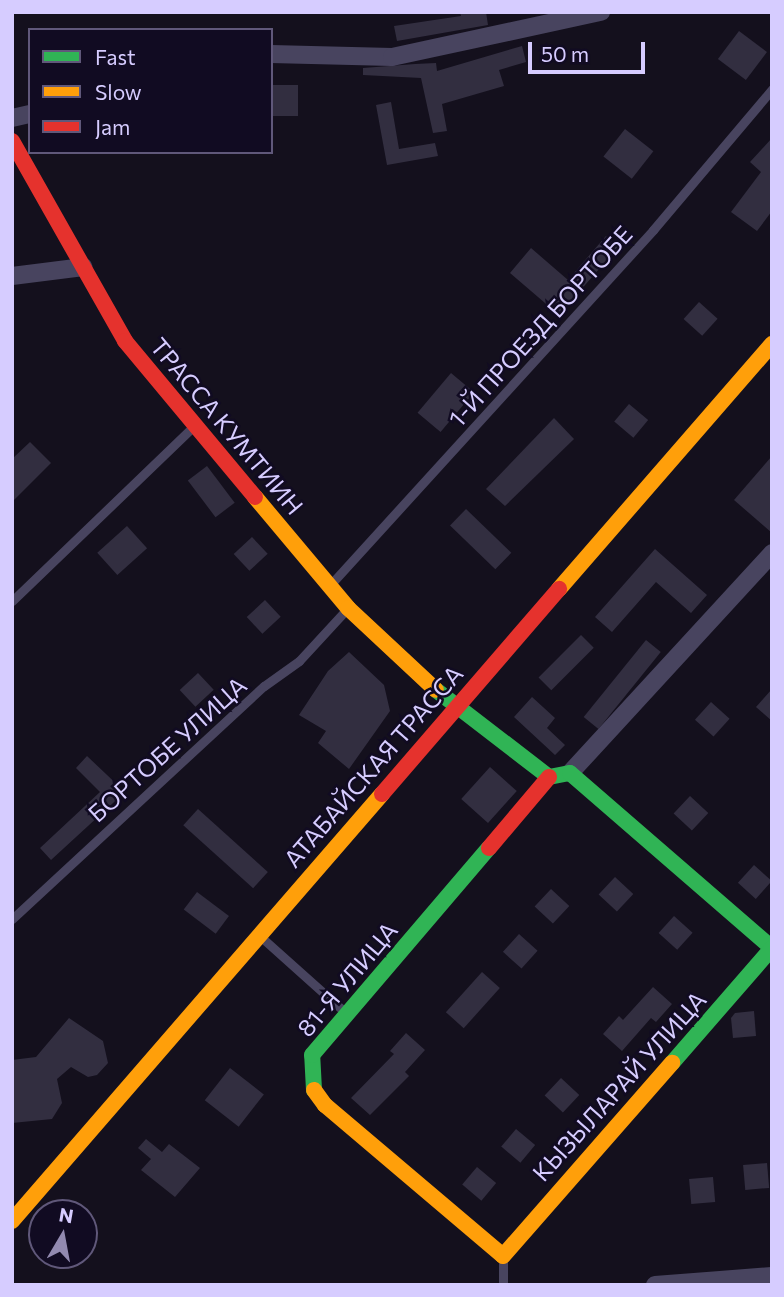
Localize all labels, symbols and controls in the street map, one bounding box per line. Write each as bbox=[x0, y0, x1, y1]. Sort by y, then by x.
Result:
legend bbox=[28, 28, 273, 154]
scale bar bbox=[532, 28, 649, 72]
text: 50 m bbox=[541, 41, 589, 66]
text: Fast bbox=[95, 44, 136, 69]
text: Slow bbox=[95, 79, 142, 104]
text: Jam bbox=[95, 114, 130, 139]
street label: 1-Й ПРОЕЗД БОРТОБЕ bbox=[442, 220, 638, 432]
street label: ТРАССА КУМТИИН bbox=[145, 332, 309, 520]
street label: АТАБАЙСКАЯ ТРАССА bbox=[277, 659, 469, 873]
street label: БОРТОБЕ УЛИЦА bbox=[82, 670, 252, 828]
street label: 81-Я УЛИЦА bbox=[291, 916, 403, 1042]
street label: КЫЗЫЛАРАЙ УЛИЦА bbox=[526, 985, 712, 1187]
north arrow bbox=[28, 1199, 98, 1269]
text: N bbox=[57, 1202, 75, 1227]

